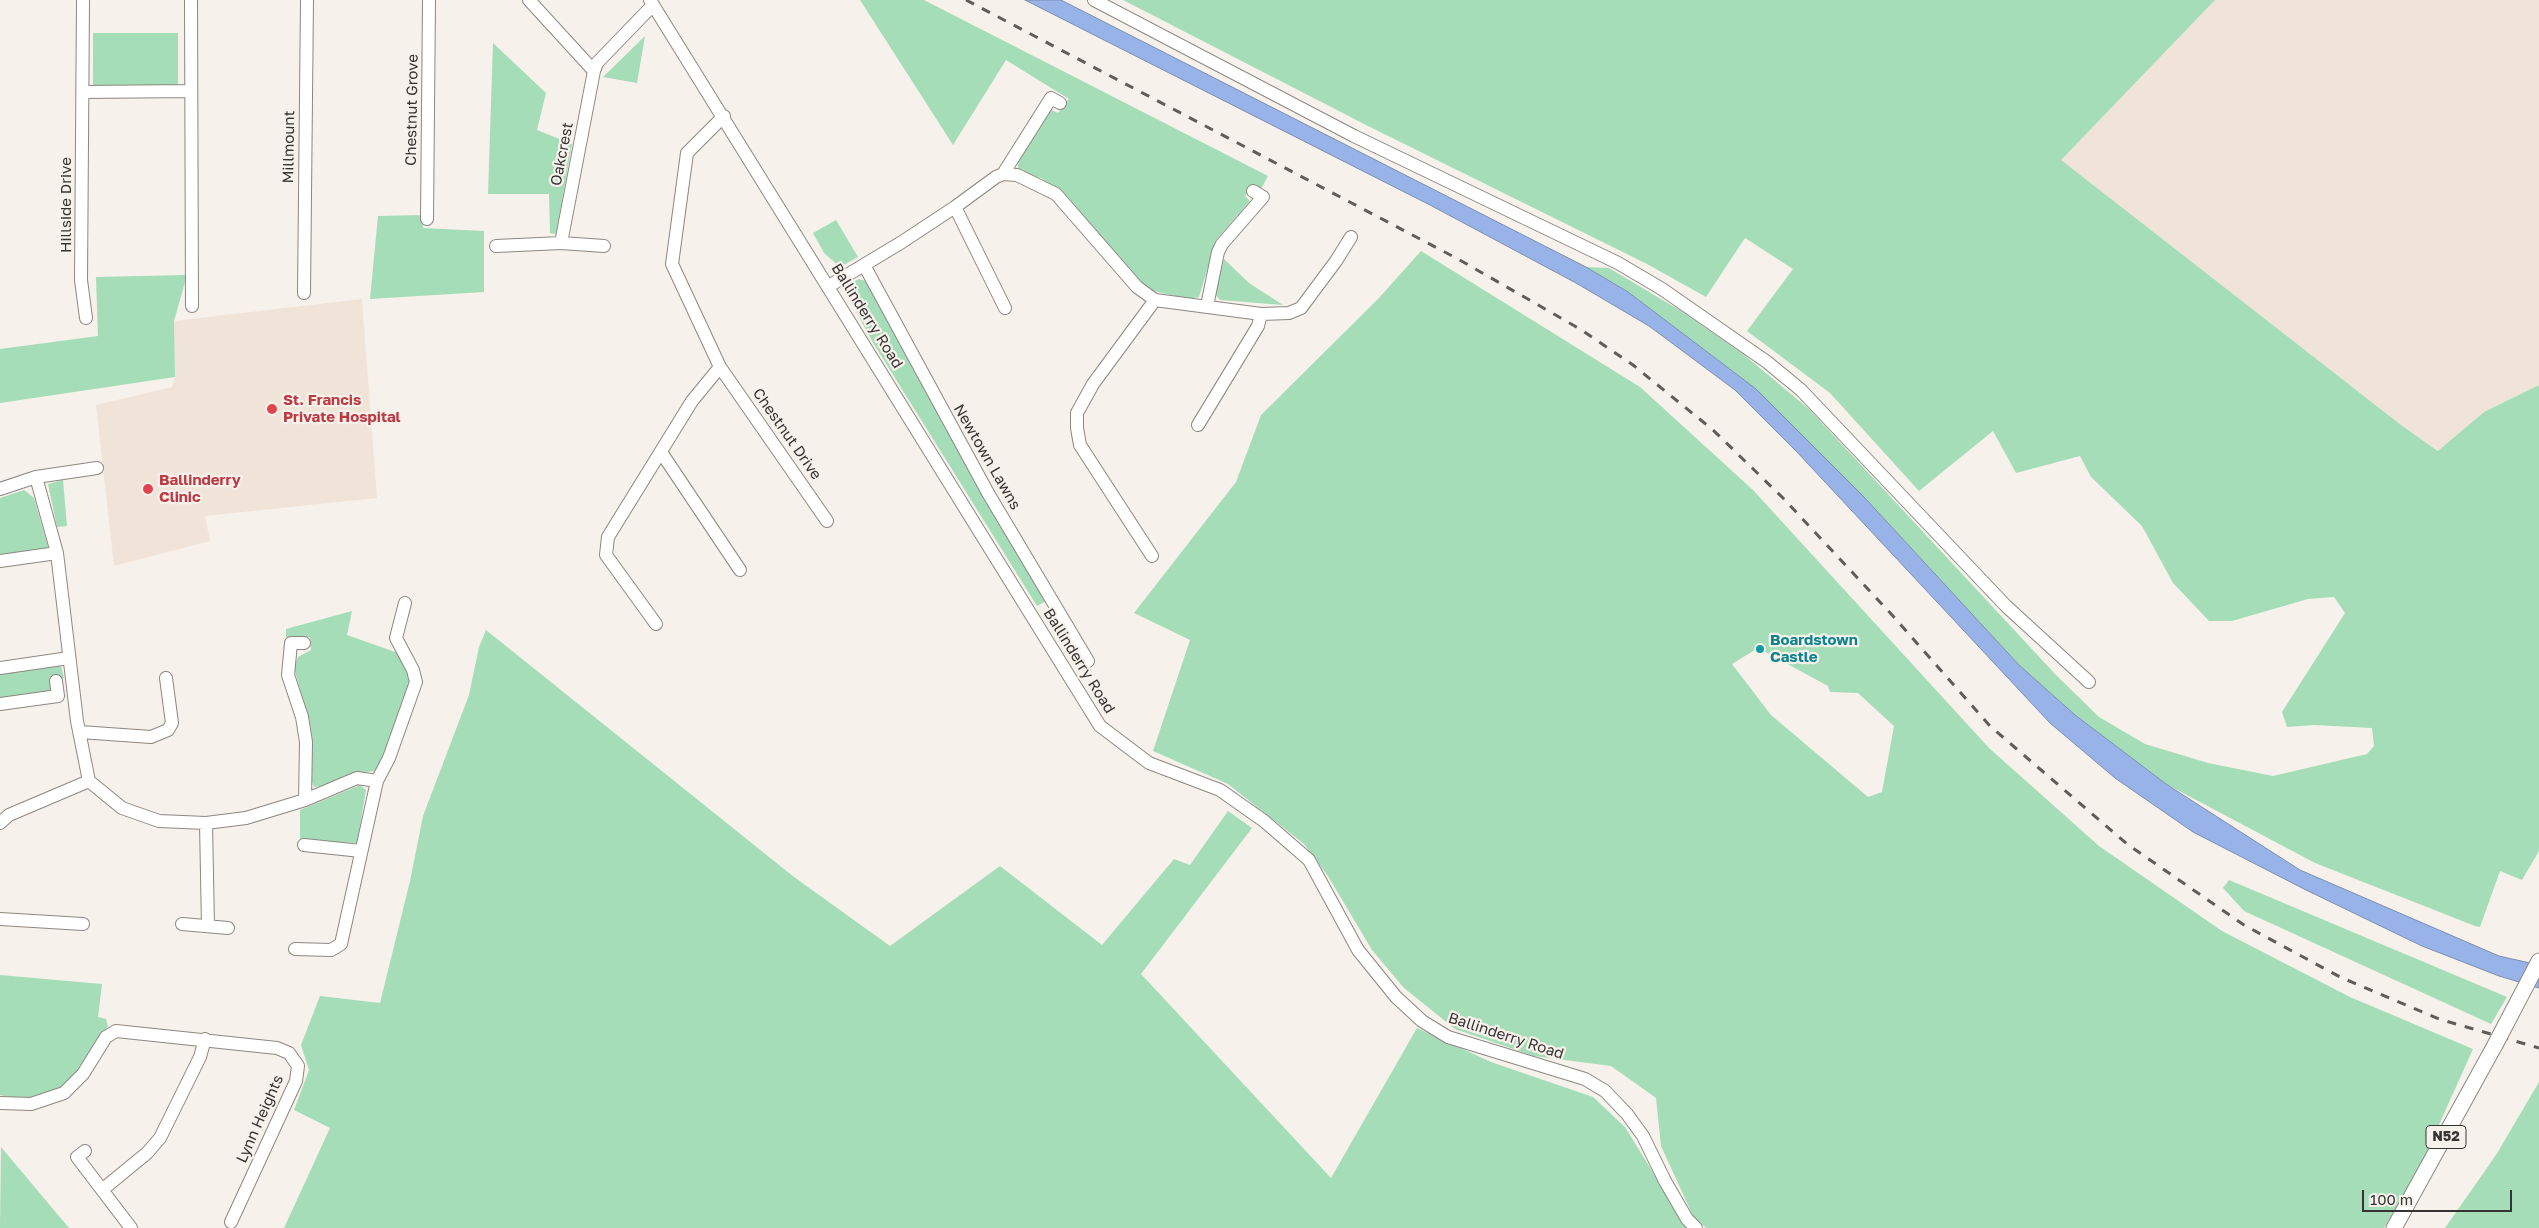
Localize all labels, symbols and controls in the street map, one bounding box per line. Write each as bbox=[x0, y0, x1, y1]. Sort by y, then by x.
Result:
street label: Chestnut Grove bbox=[402, 54, 422, 166]
street label: Millmount bbox=[279, 110, 299, 184]
street label: Oakcrest bbox=[547, 121, 577, 187]
street label: Hillside Drive bbox=[57, 157, 75, 253]
street label: Ballinderry Road bbox=[827, 260, 907, 372]
street label: Chestnut Drive bbox=[749, 385, 825, 483]
place label: St. Francis Private Hospital bbox=[283, 391, 401, 426]
street label: Newtown Lawns bbox=[950, 401, 1024, 513]
marker: St. Francis Private Hospital bbox=[265, 402, 279, 416]
place label: Ballinderry Clinic bbox=[159, 471, 241, 506]
marker: Ballinderry Clinic bbox=[141, 482, 155, 496]
street label: Ballinderry Road bbox=[1039, 605, 1119, 717]
place label: Boardstown Castle bbox=[1770, 631, 1858, 666]
marker: Boardstown Castle bbox=[1754, 643, 1766, 655]
street label: Ballinderry Road bbox=[1446, 1009, 1566, 1063]
street label: Lynn Heights bbox=[233, 1072, 287, 1166]
road number: N52 bbox=[2426, 1126, 2466, 1148]
scale bar bbox=[2364, 1180, 2514, 1212]
text: 100 m bbox=[2370, 1190, 2413, 1208]

